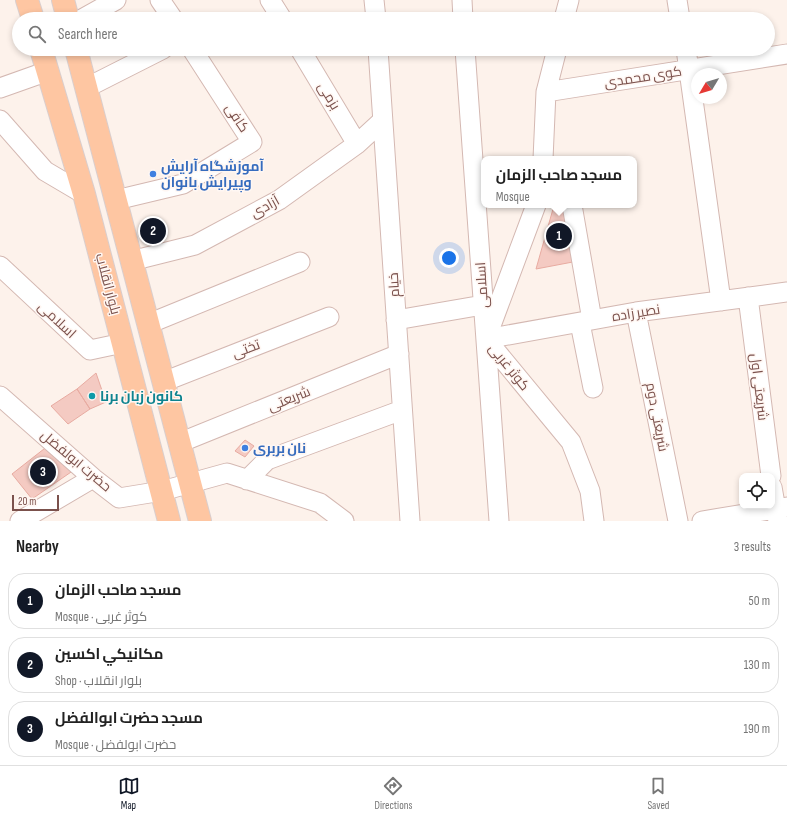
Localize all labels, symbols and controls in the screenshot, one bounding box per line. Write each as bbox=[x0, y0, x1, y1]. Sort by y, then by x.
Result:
search box bbox=[12, 12, 775, 56]
icon: search bbox=[26, 23, 48, 45]
text: Search here bbox=[58, 25, 118, 44]
street label: کوی محمدی bbox=[603, 62, 683, 92]
north arrow bbox=[691, 68, 727, 104]
street label: بزمی bbox=[314, 79, 344, 113]
street label: کافی bbox=[221, 100, 253, 136]
popup bbox=[481, 156, 637, 208]
place label: آموزشگاه آرایش وپیرایش بانوان bbox=[161, 158, 264, 193]
text: مسجد صاحب الزمان bbox=[496, 166, 622, 185]
marker: آموزشگاه آرایش وپیرایش بانوان bbox=[148, 169, 158, 179]
text: Mosque bbox=[496, 189, 530, 205]
street label: آزادی bbox=[248, 192, 283, 222]
pin: 2 bbox=[140, 216, 166, 246]
pin: 1 bbox=[546, 221, 572, 251]
your location bbox=[439, 248, 459, 268]
street label: بلوار انقلاب bbox=[92, 252, 124, 316]
street label: اسلامی bbox=[472, 261, 492, 309]
street label: خیام bbox=[385, 272, 404, 298]
street label: اسلامی bbox=[34, 298, 80, 342]
street label: نصیر زاده bbox=[611, 301, 661, 325]
street label: تختی bbox=[230, 336, 263, 362]
street label: کوثر غربی bbox=[485, 340, 533, 394]
street label: شریعتی اول bbox=[746, 352, 772, 422]
street label: شریعتی دوم bbox=[641, 381, 672, 453]
street label: شریعتی bbox=[265, 383, 313, 415]
place label: کانون زبان برنا bbox=[100, 388, 183, 405]
marker: کانون زبان برنا bbox=[87, 391, 97, 401]
street label: حضرت ابولفضل bbox=[37, 427, 115, 495]
place label: نان بربری bbox=[253, 440, 306, 457]
marker: نان بربری bbox=[240, 443, 250, 453]
pin: 3 bbox=[30, 457, 56, 487]
map controls bbox=[739, 473, 775, 509]
button: locate bbox=[739, 473, 775, 509]
scale bar bbox=[12, 493, 59, 512]
text: 20 m bbox=[18, 495, 36, 508]
text: Nearby bbox=[16, 537, 59, 557]
text: 3 results bbox=[734, 539, 771, 555]
text: مسجد صاحب الزمان bbox=[55, 581, 181, 600]
text: 1 bbox=[27, 593, 33, 609]
text: 50 m bbox=[749, 593, 770, 609]
text: Mosque · کوثر غربی bbox=[55, 609, 147, 625]
text: مكانيكي اكسين bbox=[55, 645, 163, 664]
text: 2 bbox=[27, 657, 33, 673]
text: 130 m bbox=[744, 657, 770, 673]
text: Shop · بلوار انقلاب bbox=[55, 673, 142, 689]
text: مسجد حضرت ابوالفضل bbox=[55, 709, 203, 728]
text: 3 bbox=[27, 721, 33, 737]
text: 190 m bbox=[743, 721, 770, 737]
text: Mosque · حضرت ابولفضل bbox=[55, 737, 176, 753]
tab: Map bbox=[118, 775, 140, 812]
tab: Directions bbox=[375, 775, 412, 812]
tab: Saved bbox=[647, 775, 669, 812]

